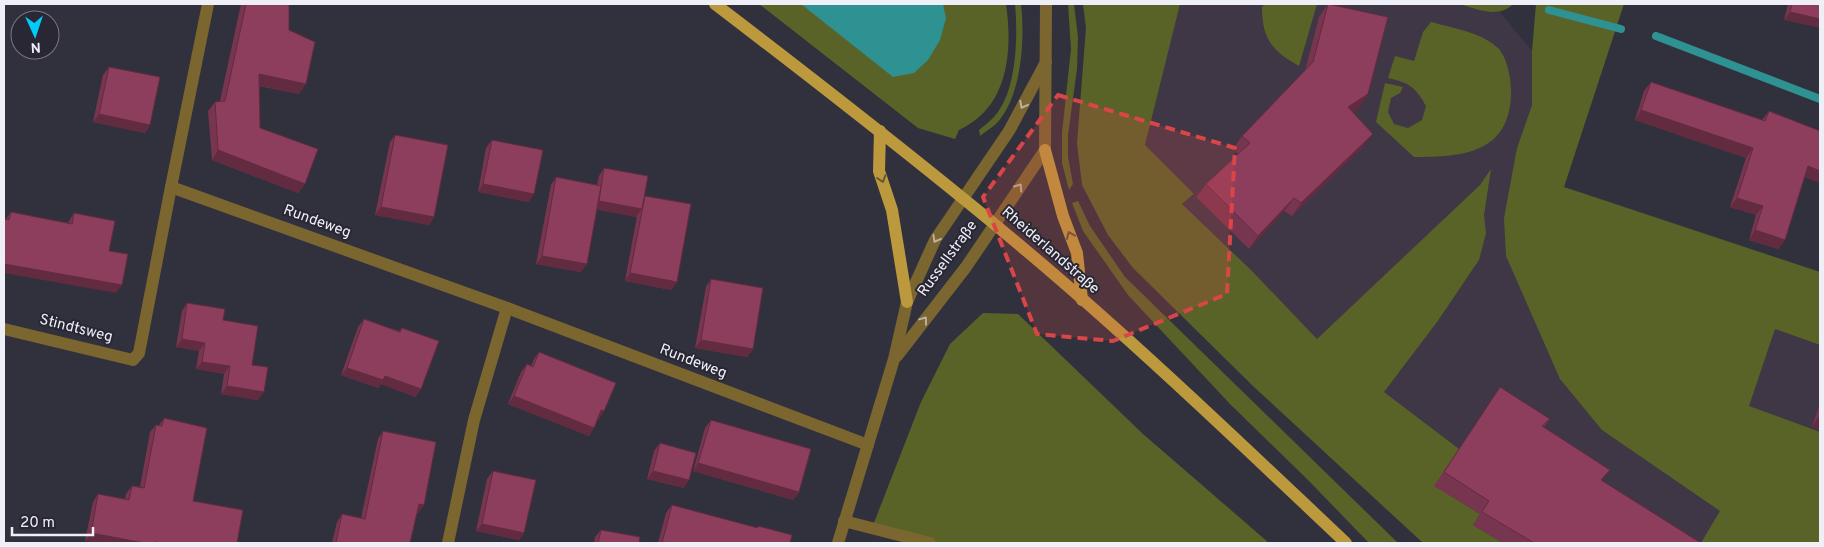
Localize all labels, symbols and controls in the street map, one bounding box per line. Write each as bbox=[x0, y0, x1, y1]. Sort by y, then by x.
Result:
north arrow bbox=[10, 10, 60, 60]
text: N bbox=[30, 38, 41, 55]
one-way arrow bbox=[1019, 100, 1029, 109]
one-way arrow bbox=[876, 174, 886, 183]
one-way arrow bbox=[1013, 183, 1022, 193]
street label: Rundeweg bbox=[281, 201, 353, 243]
street label: Rheiderlandstraße bbox=[997, 203, 1103, 299]
street label: Russellstraße bbox=[914, 217, 982, 301]
one-way arrow bbox=[1066, 231, 1077, 240]
one-way arrow bbox=[932, 234, 942, 243]
street label: Stindtsweg bbox=[37, 311, 115, 347]
one-way arrow bbox=[918, 316, 927, 326]
street label: Rundeweg bbox=[657, 340, 729, 384]
scale bar bbox=[12, 504, 94, 536]
text: 20 m bbox=[20, 514, 55, 533]

